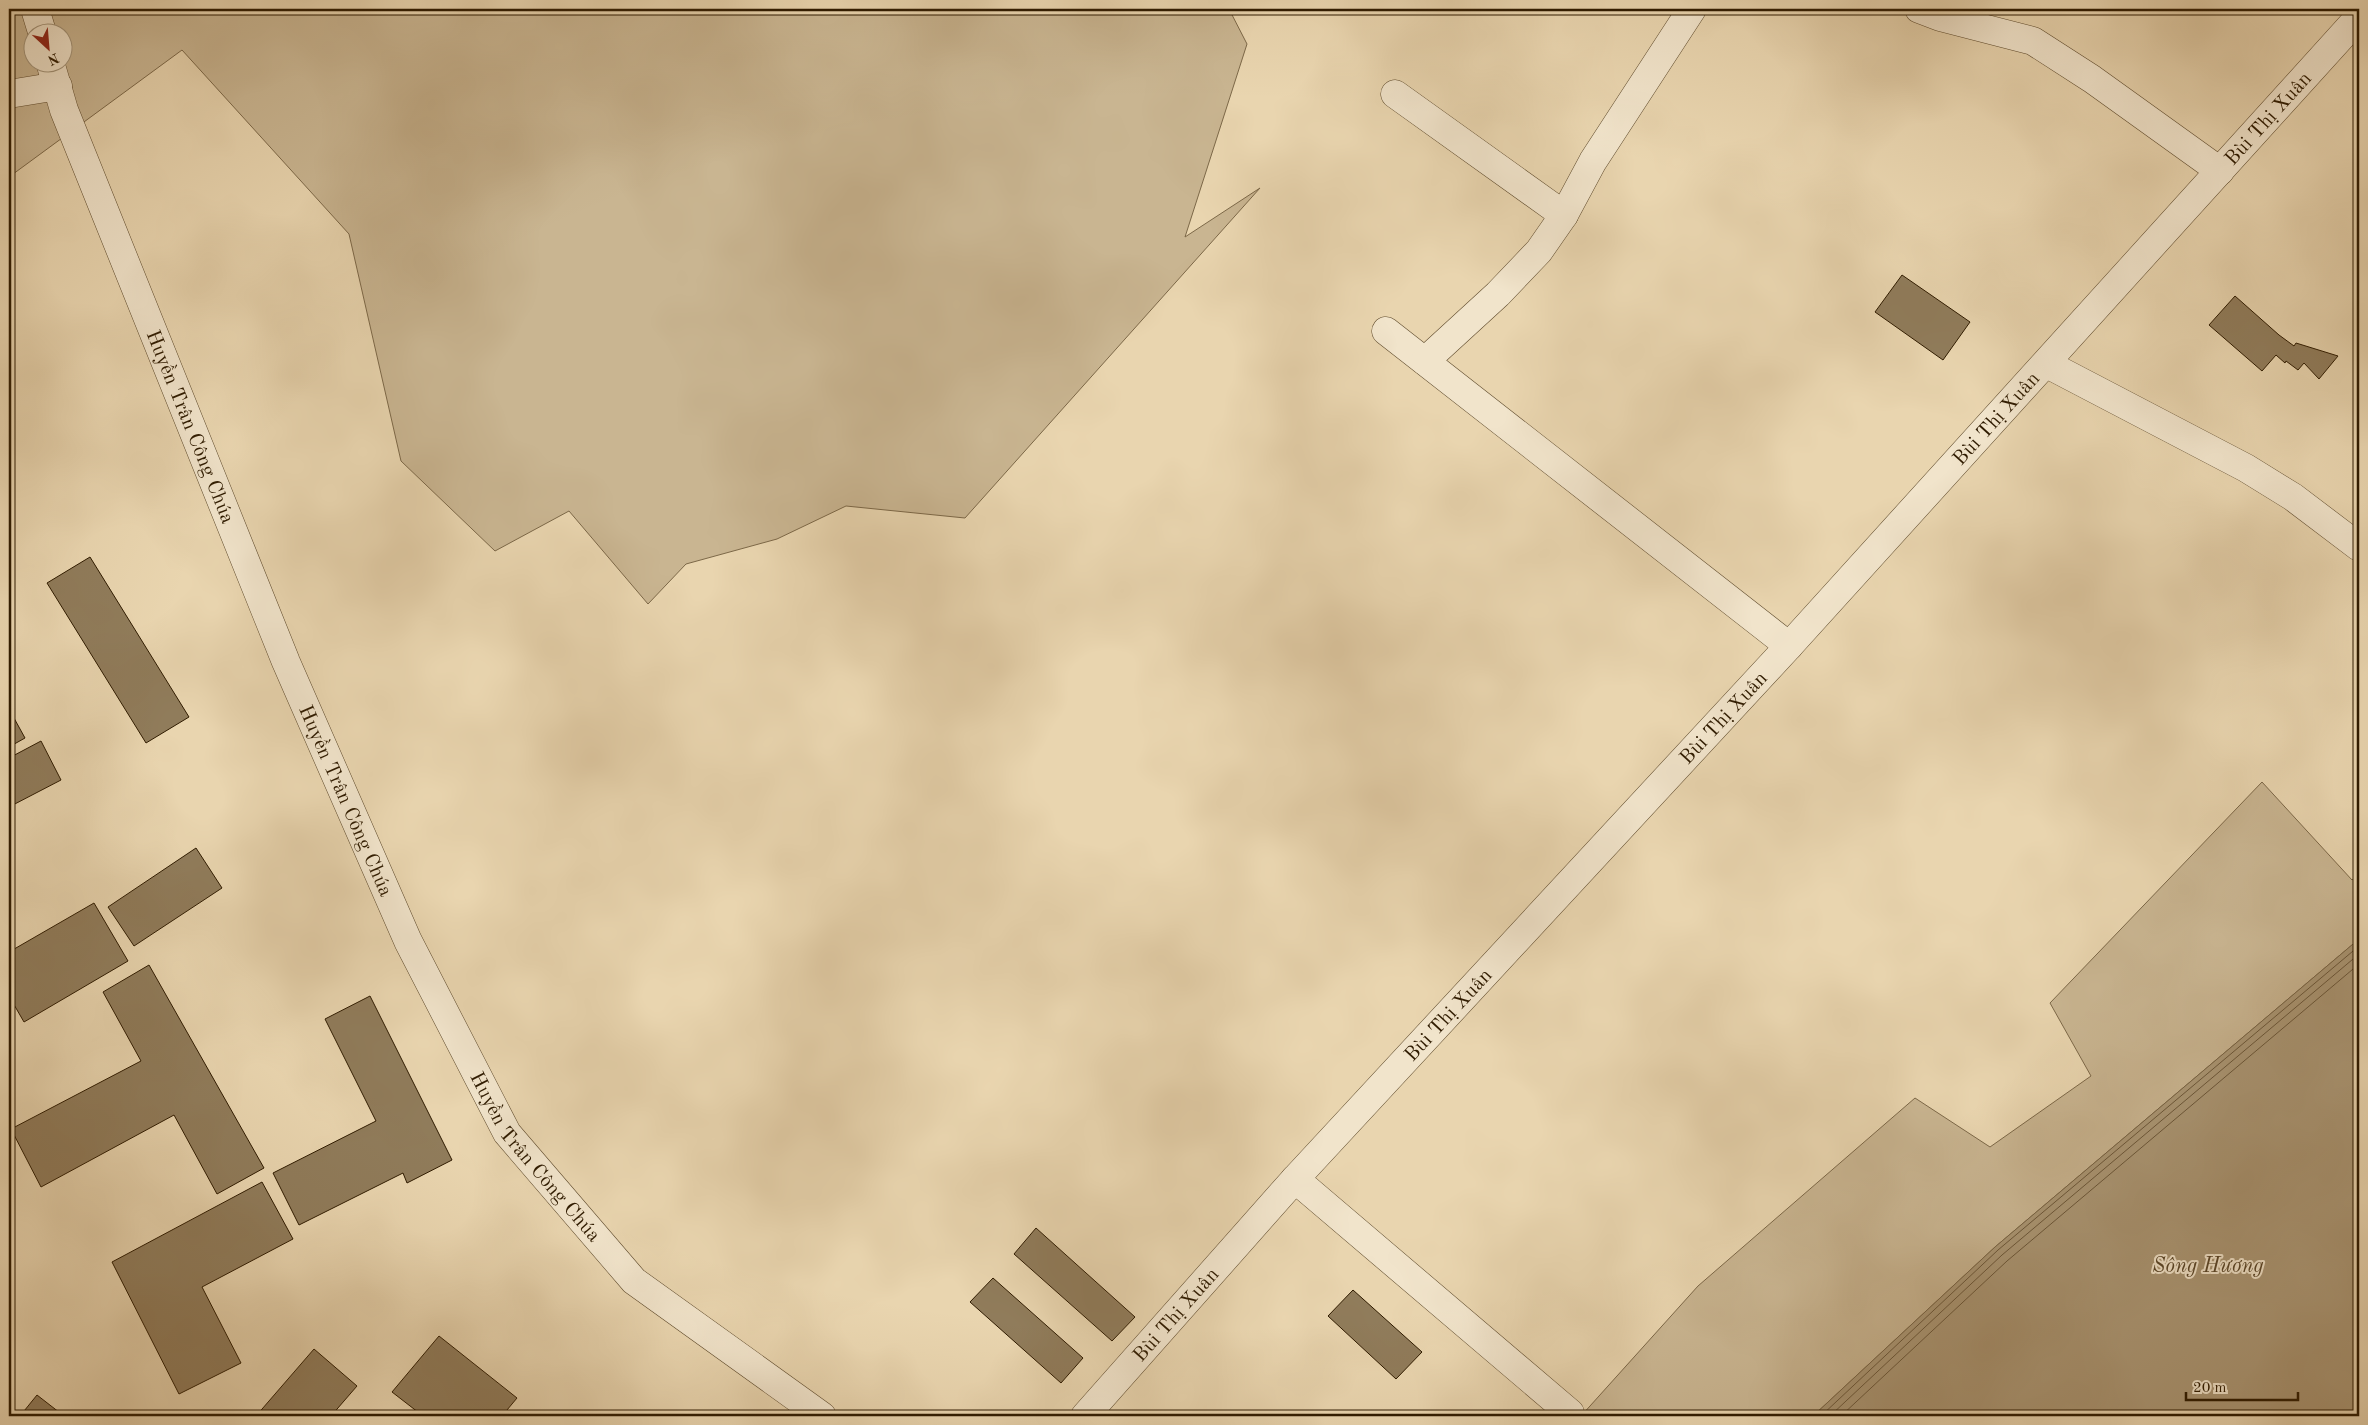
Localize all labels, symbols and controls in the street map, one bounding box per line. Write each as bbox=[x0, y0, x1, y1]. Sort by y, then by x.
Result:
north arrow bbox=[22, 22, 72, 72]
text: N bbox=[45, 50, 61, 68]
street label: Bùi Thị Xuân bbox=[2222, 69, 2316, 170]
street label: Huyền Trân Công Chúa bbox=[142, 328, 237, 527]
street label: Bùi Thị Xuân bbox=[1950, 369, 2044, 470]
street label: Bùi Thị Xuân bbox=[1677, 669, 1772, 769]
street label: Huyền Trân Công Chúa bbox=[294, 703, 395, 900]
street label: Bùi Thị Xuân bbox=[1401, 966, 1497, 1066]
street label: Huyền Trân Công Chúa bbox=[465, 1069, 604, 1246]
water label: Sông Hương bbox=[2152, 1256, 2264, 1277]
street label: Bùi Thị Xuân bbox=[1130, 1265, 1223, 1366]
scale bar bbox=[2186, 1370, 2298, 1402]
text: 20 m bbox=[2193, 1381, 2227, 1396]

